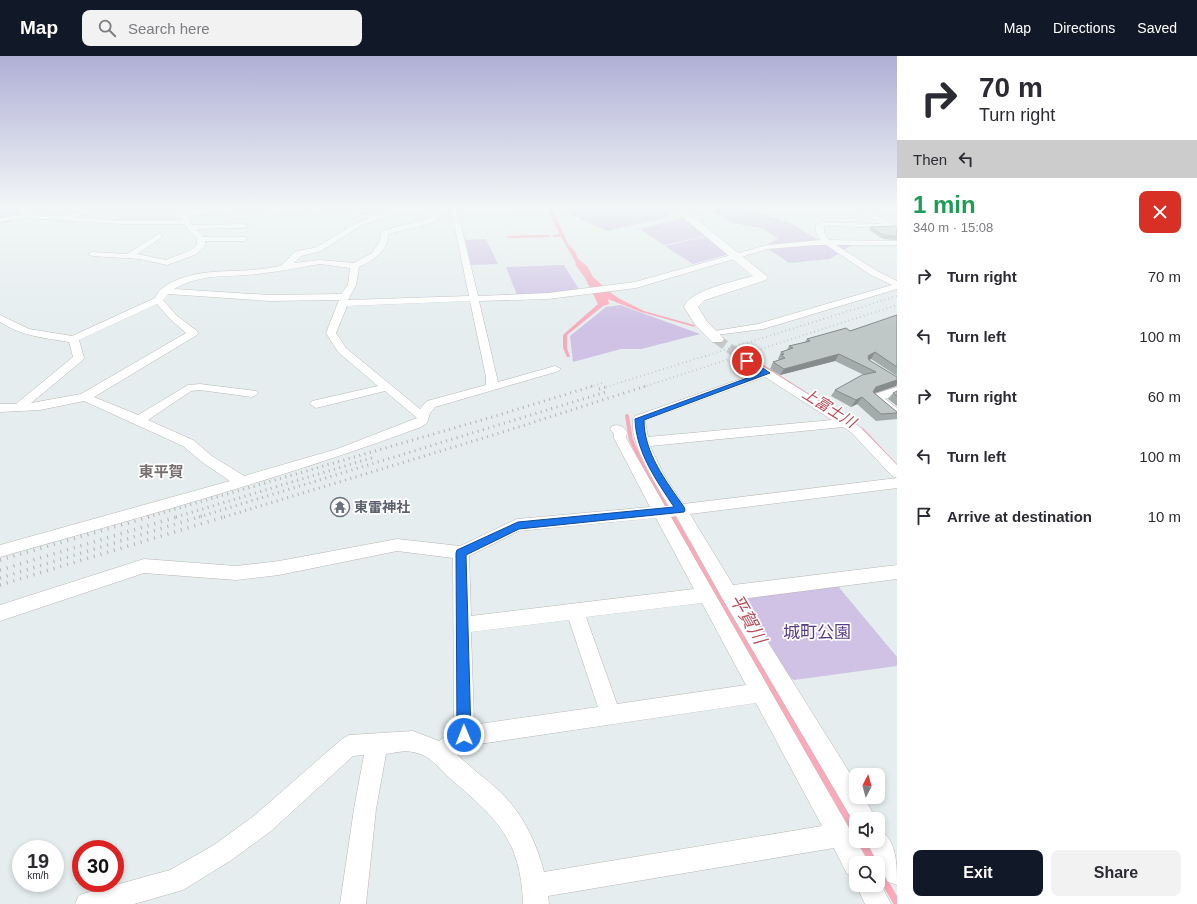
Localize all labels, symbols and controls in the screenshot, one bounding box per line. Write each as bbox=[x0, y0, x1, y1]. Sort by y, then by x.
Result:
search box bbox=[82, 10, 362, 46]
text: Map bbox=[20, 17, 58, 38]
icon: search bbox=[96, 17, 118, 39]
text: Search here bbox=[128, 20, 210, 37]
text: Map bbox=[1004, 20, 1031, 36]
text: Directions bbox=[1053, 20, 1115, 36]
text: Saved bbox=[1137, 20, 1177, 36]
icon: right bbox=[913, 72, 965, 124]
text: 70 m bbox=[979, 72, 1043, 103]
text: Turn right bbox=[979, 105, 1055, 125]
icon: left bbox=[955, 148, 977, 170]
text: Then bbox=[913, 151, 947, 168]
text: 1 min bbox=[913, 191, 976, 218]
button: close bbox=[1139, 191, 1181, 233]
text: 340 m · 15:08 bbox=[913, 220, 993, 235]
icon: right bbox=[913, 265, 935, 287]
text: Turn right bbox=[947, 268, 1017, 285]
text: 70 m bbox=[1148, 268, 1181, 285]
icon: left bbox=[913, 325, 935, 347]
text: Turn left bbox=[947, 328, 1006, 345]
text: 100 m bbox=[1139, 328, 1181, 345]
pin bbox=[730, 344, 764, 378]
icon: arrive bbox=[736, 350, 758, 372]
water label: 上富士川 bbox=[799, 384, 861, 432]
icon: right bbox=[913, 385, 935, 407]
text: Turn right bbox=[947, 388, 1017, 405]
text: 60 m bbox=[1148, 388, 1181, 405]
icon: left bbox=[913, 445, 935, 467]
text: Turn left bbox=[947, 448, 1006, 465]
text: 100 m bbox=[1139, 448, 1181, 465]
district label: 東平賀 bbox=[138, 463, 184, 480]
temple icon: 東雷神社 bbox=[329, 496, 351, 518]
place label: 東雷神社 bbox=[354, 499, 410, 515]
icon: arrive bbox=[913, 505, 935, 527]
text: Arrive at destination bbox=[947, 508, 1092, 525]
text: 10 m bbox=[1148, 508, 1181, 525]
water label: 平賀川 bbox=[726, 591, 771, 649]
park label: 城町公園 bbox=[783, 623, 851, 642]
position arrow bbox=[443, 714, 485, 756]
north arrow bbox=[849, 768, 885, 804]
map controls bbox=[849, 768, 885, 892]
button: sound bbox=[849, 812, 885, 848]
speed limit sign: 30 bbox=[72, 840, 124, 892]
text: 19 bbox=[27, 850, 49, 872]
button: Exit bbox=[913, 850, 1043, 896]
button: Share bbox=[1051, 850, 1181, 896]
button: search bbox=[849, 856, 885, 892]
text: km/h bbox=[27, 870, 49, 881]

